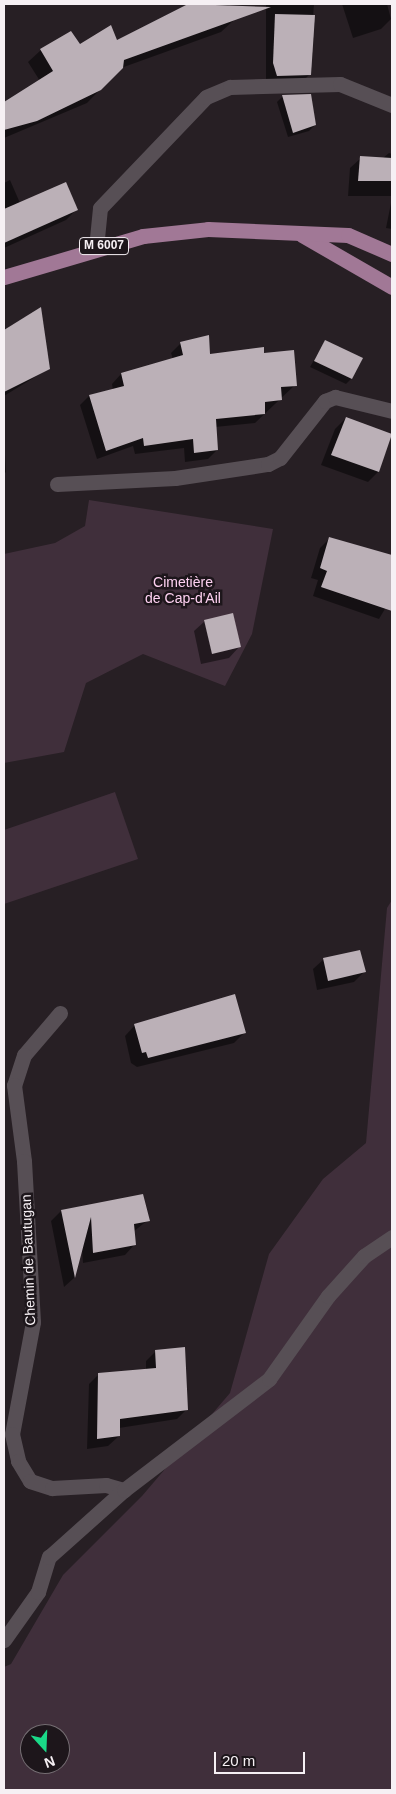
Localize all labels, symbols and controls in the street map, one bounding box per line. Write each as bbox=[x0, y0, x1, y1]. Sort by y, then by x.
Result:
road number: M 6007 bbox=[78, 237, 130, 256]
park label: Cimetière de Cap-d'Ail bbox=[145, 574, 221, 606]
street label: Chemin de Bautugan bbox=[17, 1194, 39, 1326]
north arrow bbox=[20, 1724, 70, 1774]
scale bar bbox=[216, 1742, 307, 1774]
text: 20 m bbox=[222, 1752, 255, 1769]
text: N bbox=[42, 1753, 57, 1771]

